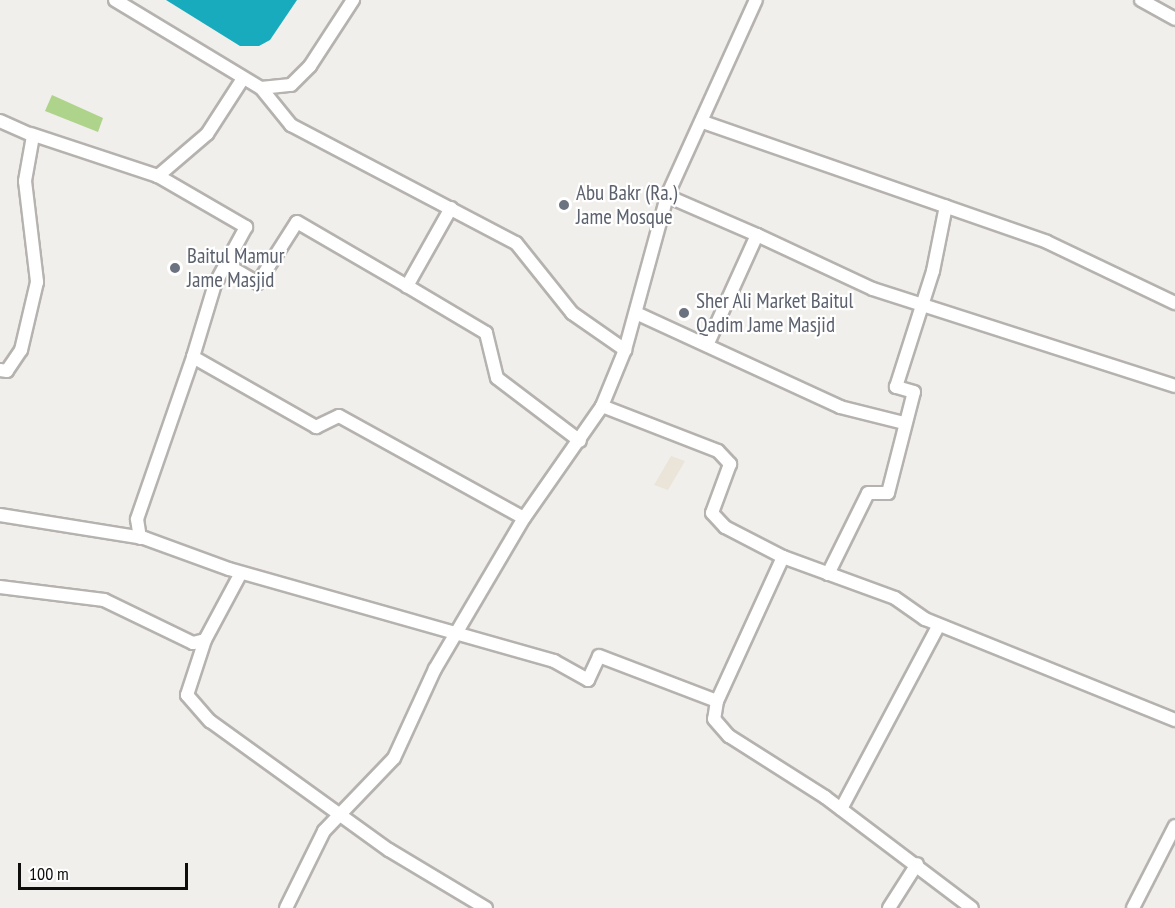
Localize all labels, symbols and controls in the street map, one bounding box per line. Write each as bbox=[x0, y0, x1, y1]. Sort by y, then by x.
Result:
place label: Abu Bakr (Ra.) Jame Mosque bbox=[576, 180, 677, 230]
marker: Abu Bakr (Ra.) Jame Mosque bbox=[557, 198, 571, 212]
place label: Baitul Mamur Jame Masjid bbox=[187, 243, 284, 293]
marker: Baitul Mamur Jame Masjid bbox=[168, 261, 182, 275]
place label: Sher Ali Market Baitul Qadim Jame Masjid bbox=[696, 288, 854, 338]
marker: Sher Ali Market Baitul Qadim Jame Masjid bbox=[677, 306, 691, 320]
scale bar bbox=[21, 851, 190, 889]
text: 100 m bbox=[29, 862, 69, 885]

